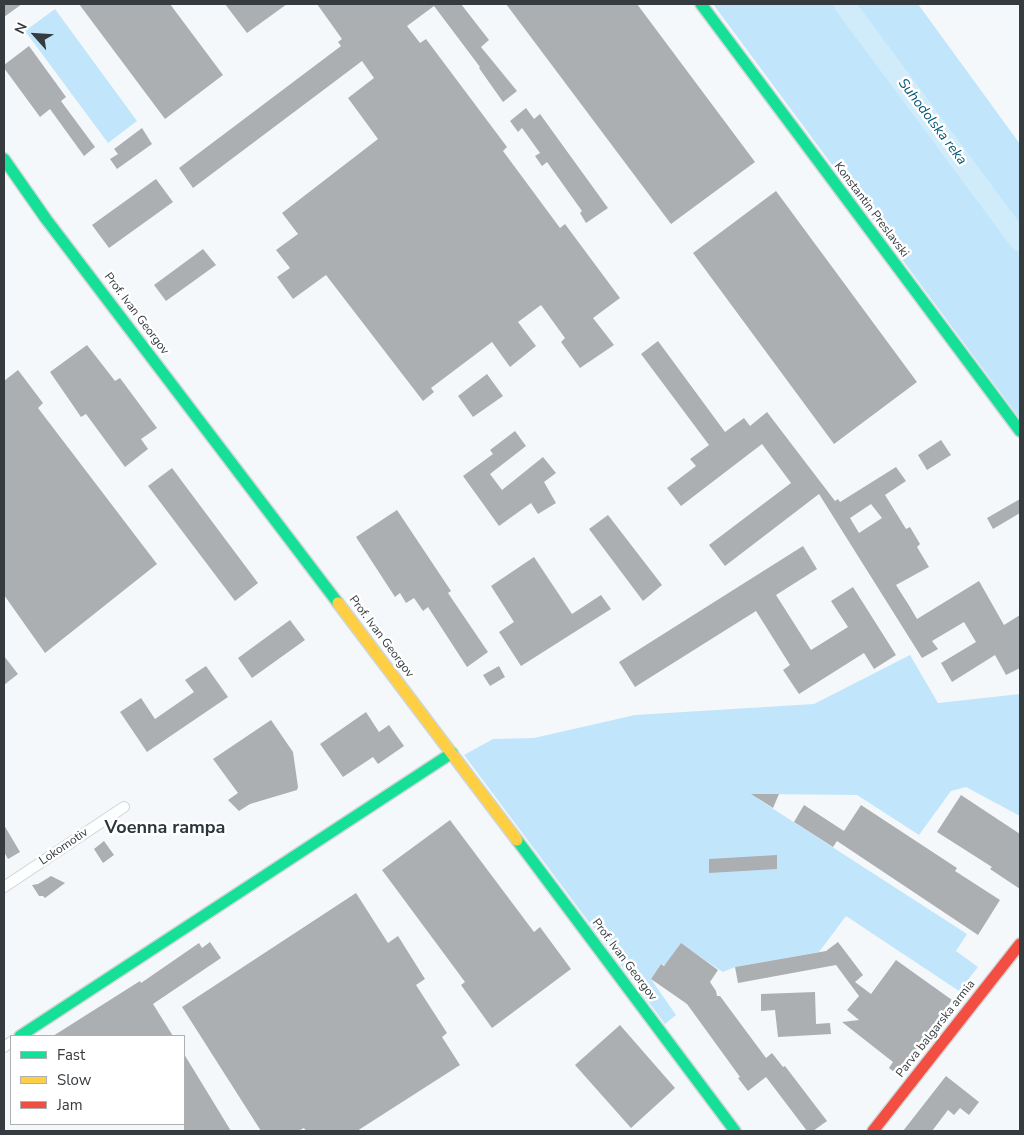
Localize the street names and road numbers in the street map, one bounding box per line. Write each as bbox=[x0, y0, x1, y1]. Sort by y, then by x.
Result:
street label: Konstantin Preslavski bbox=[831, 160, 911, 260]
street label: Prof. Ivan Georgov bbox=[100, 270, 172, 358]
street label: Prof. Ivan Georgov bbox=[345, 593, 417, 681]
street label: Lokomotiv bbox=[37, 825, 91, 869]
street label: Prof. Ivan Georgov bbox=[588, 916, 660, 1004]
street label: Parva balgarska armia bbox=[894, 977, 978, 1081]

